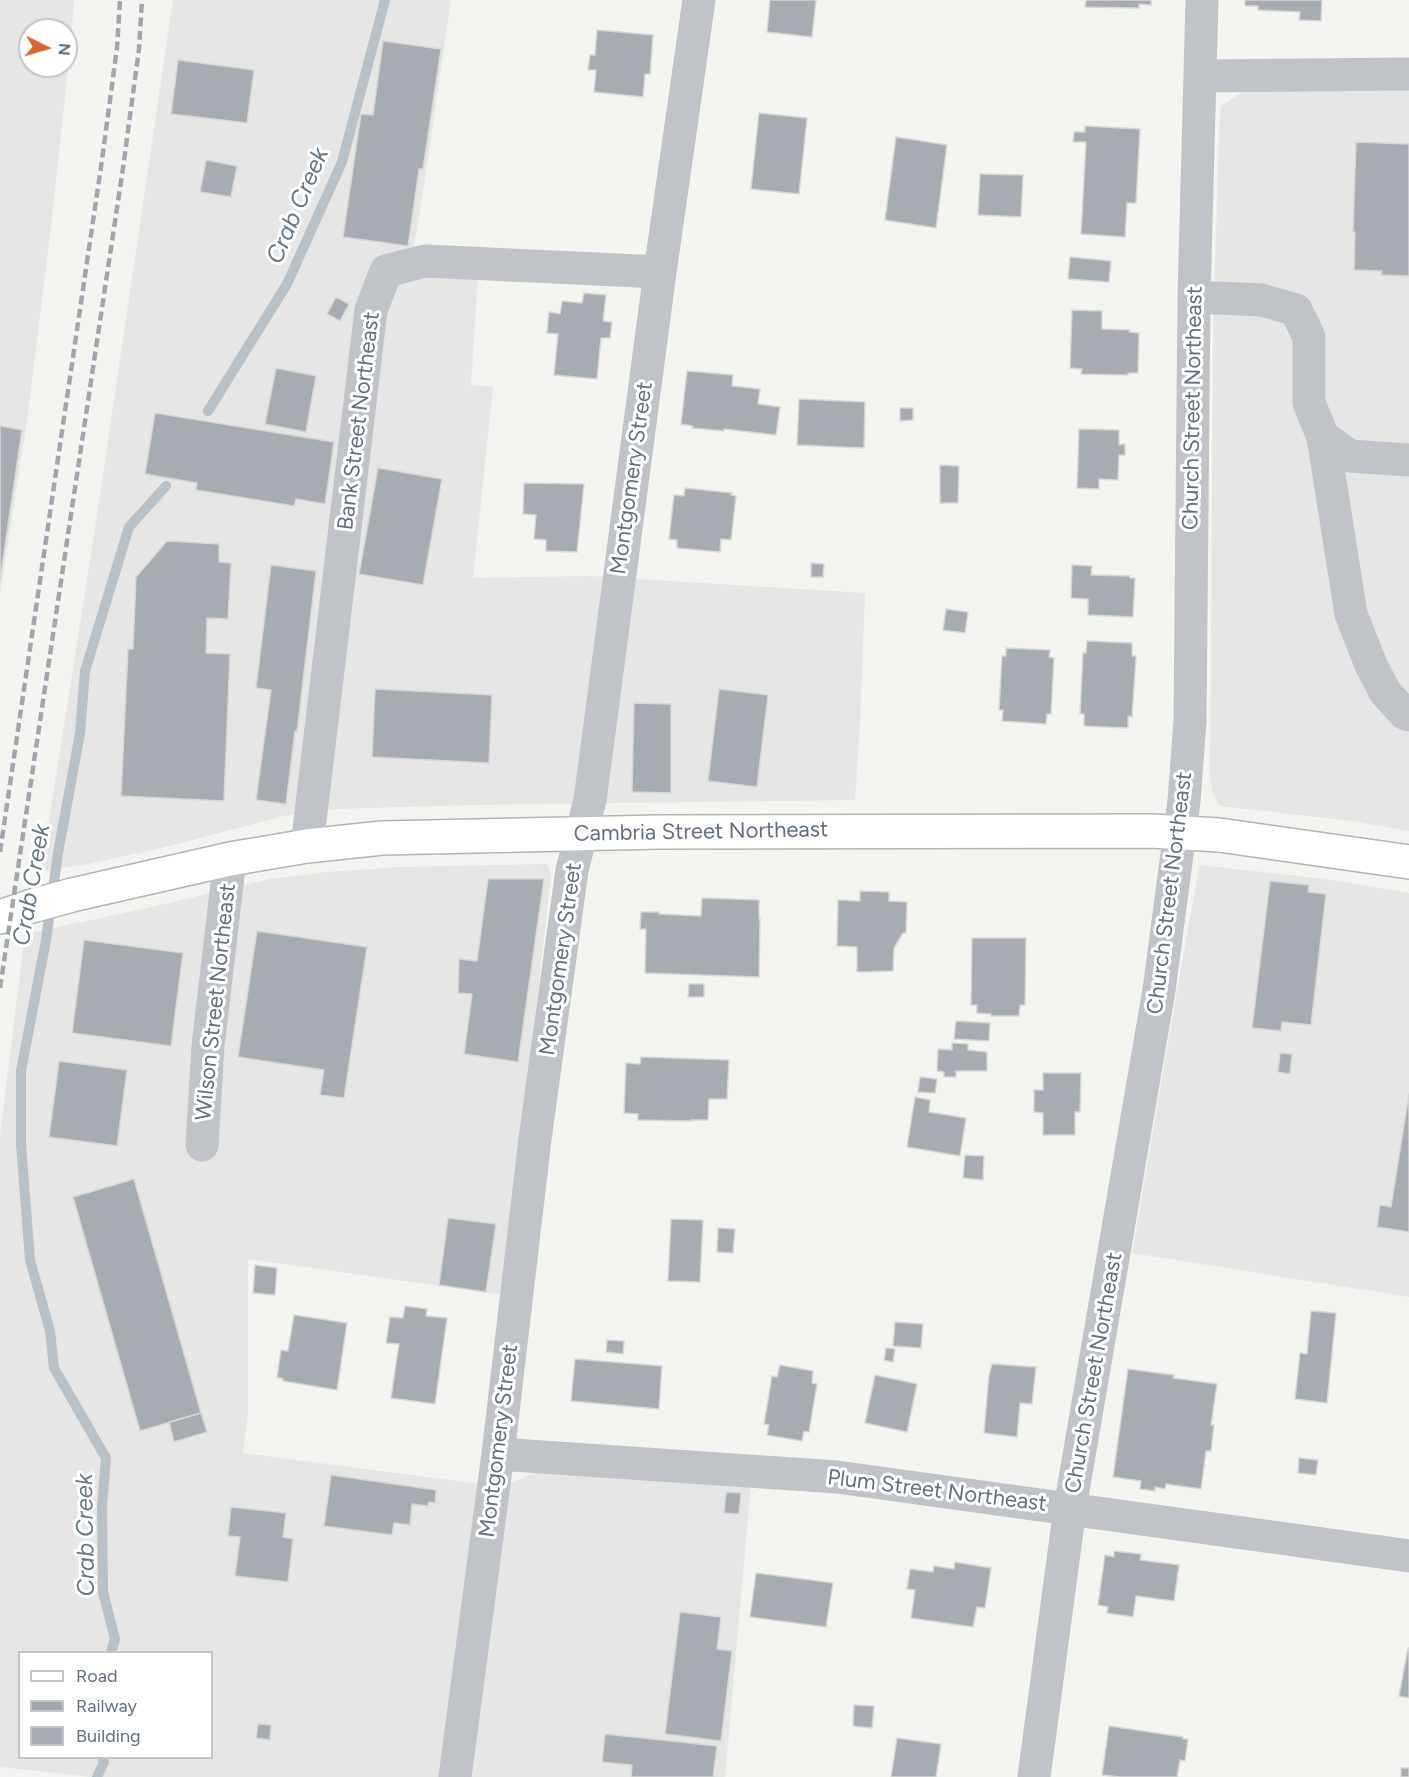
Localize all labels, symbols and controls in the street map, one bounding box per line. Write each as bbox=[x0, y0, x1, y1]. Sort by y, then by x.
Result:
north arrow bbox=[18, 18, 78, 78]
text: N bbox=[54, 42, 74, 56]
water label: Crab Creek bbox=[261, 144, 335, 268]
street label: Church Street Northeast bbox=[1178, 286, 1208, 530]
street label: Bank Street Northeast bbox=[333, 310, 385, 532]
street label: Montgomery Street bbox=[605, 380, 659, 576]
street label: Church Street Northeast bbox=[1142, 770, 1198, 1016]
street label: Cambria Street Northeast bbox=[574, 817, 828, 847]
water label: Crab Creek bbox=[7, 822, 57, 948]
street label: Montgomery Street bbox=[534, 861, 588, 1057]
street label: Wilson Street Northeast bbox=[190, 882, 242, 1122]
street label: Church Street Northeast bbox=[1060, 1251, 1128, 1495]
street label: Montgomery Street bbox=[474, 1343, 524, 1539]
street label: Plum Street Northeast bbox=[826, 1464, 1048, 1518]
water label: Crab Creek bbox=[71, 1473, 101, 1597]
legend bbox=[18, 1651, 213, 1759]
text: Road bbox=[76, 1665, 117, 1687]
text: Railway bbox=[76, 1695, 137, 1717]
text: Building bbox=[76, 1725, 141, 1747]

